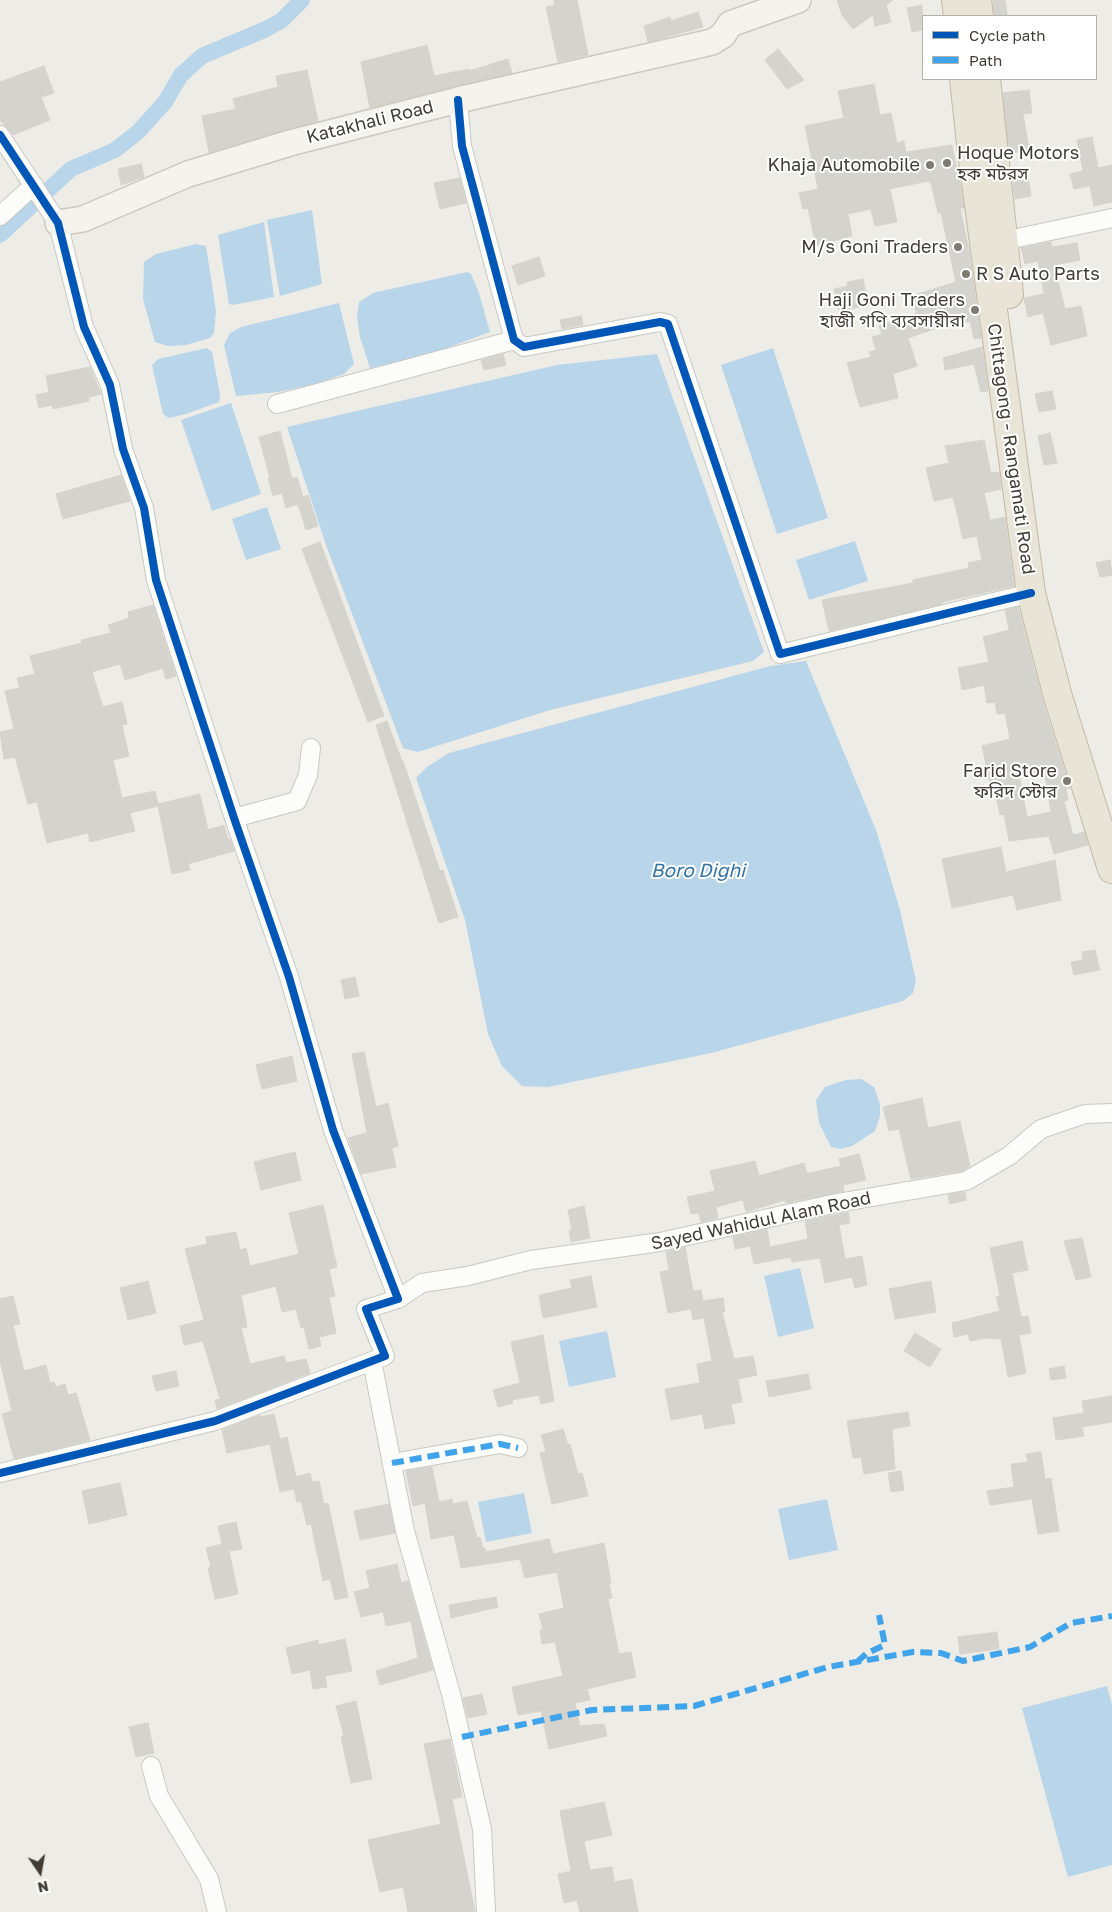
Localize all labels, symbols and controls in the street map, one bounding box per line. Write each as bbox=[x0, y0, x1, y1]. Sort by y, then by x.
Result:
legend bbox=[922, 15, 1097, 80]
text: Cycle path bbox=[969, 26, 1045, 44]
text: Path bbox=[969, 51, 1002, 69]
street label: Katakhali Road bbox=[304, 96, 436, 148]
place label: Hoque Motors হক মটরস bbox=[957, 142, 1079, 184]
place label: Khaja Automobile bbox=[768, 154, 920, 176]
marker: Hoque Motors হক মটরস bbox=[941, 157, 953, 169]
marker: Khaja Automobile bbox=[924, 159, 936, 171]
place label: M/s Goni Traders bbox=[801, 236, 948, 258]
marker: M/s Goni Traders bbox=[952, 241, 964, 253]
place label: R S Auto Parts bbox=[976, 263, 1100, 285]
marker: R S Auto Parts bbox=[960, 268, 972, 280]
place label: Haji Goni Traders হাজী গণি ব্যবসায়ীরা bbox=[818, 289, 965, 332]
marker: Haji Goni Traders হাজী গণি ব্যবসায়ীরা bbox=[969, 304, 981, 316]
street label: Chittagong - Rangamati Road bbox=[983, 322, 1039, 576]
place label: Farid Store ফরিদ স্টোর bbox=[963, 760, 1057, 802]
marker: Farid Store ফরিদ স্টোর bbox=[1061, 775, 1073, 787]
water label: Boro Dighi bbox=[651, 860, 745, 882]
street label: Sayed Wahidul Alam Road bbox=[649, 1187, 873, 1255]
north arrow bbox=[15, 1847, 65, 1897]
text: N bbox=[36, 1878, 50, 1897]

